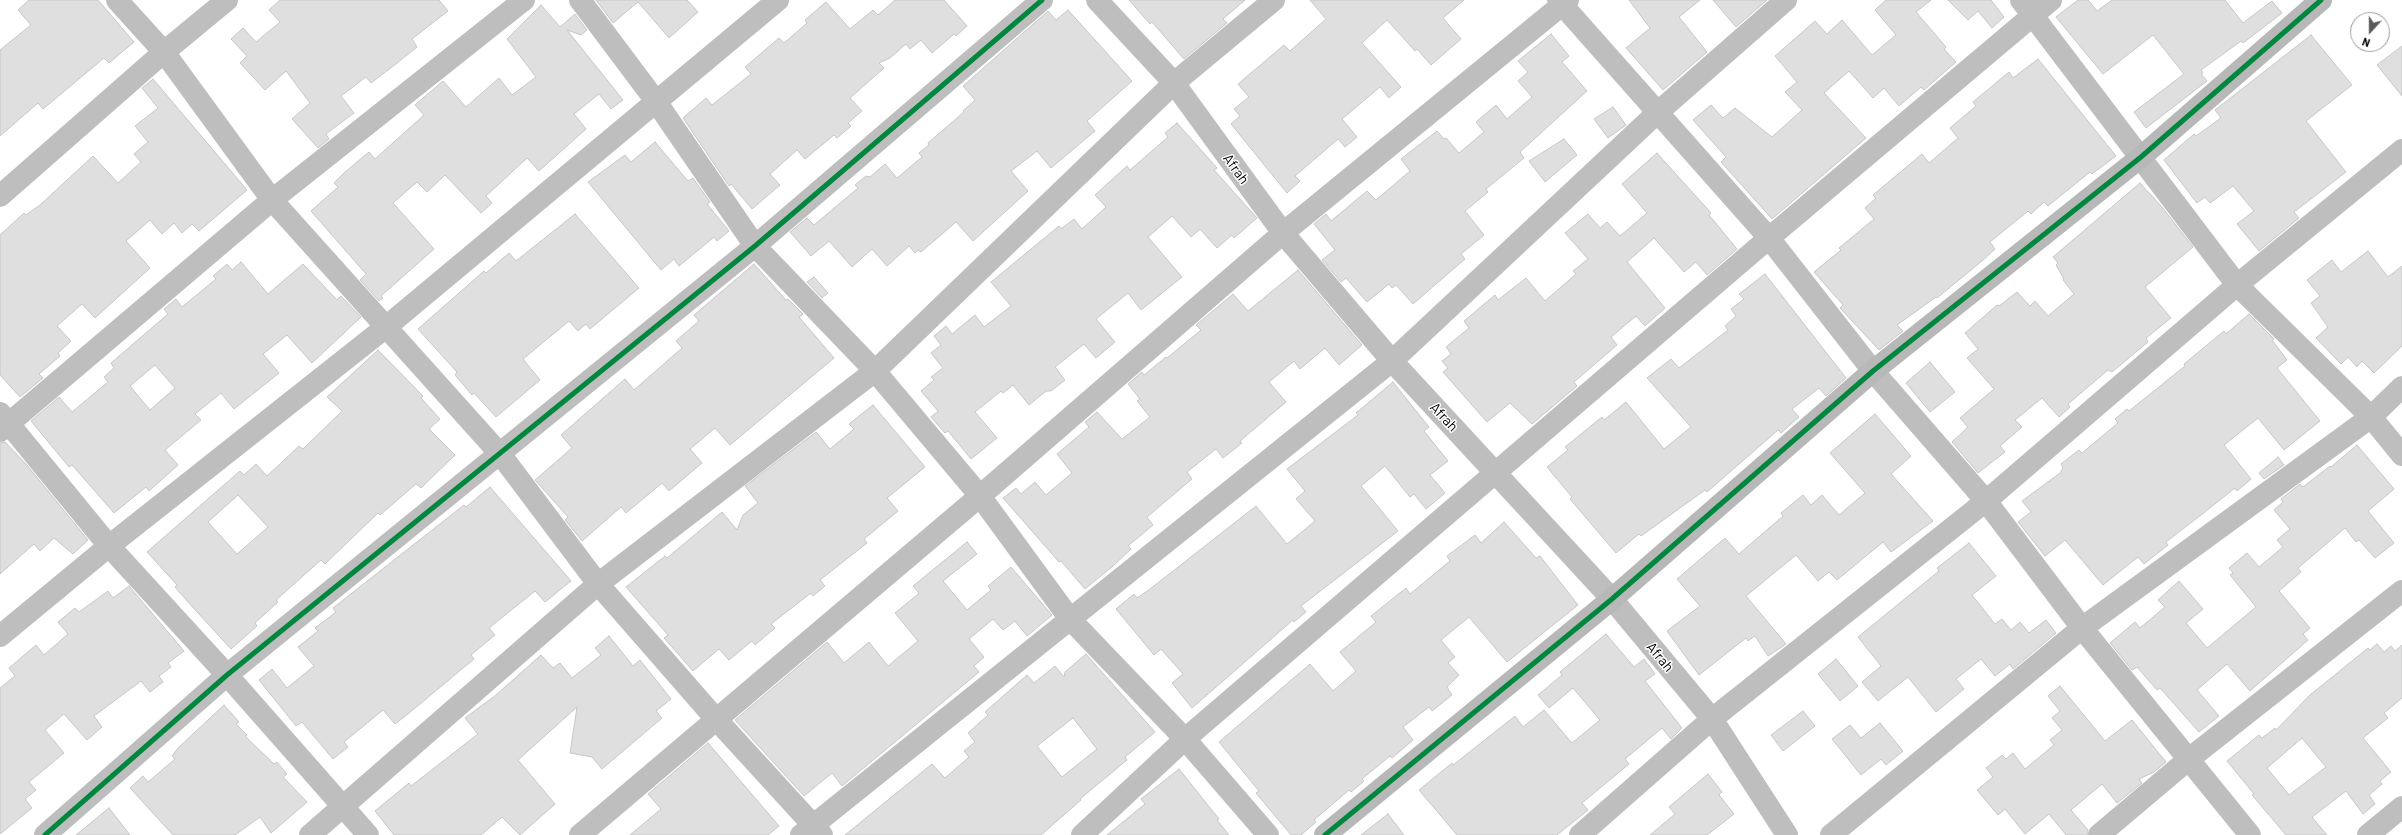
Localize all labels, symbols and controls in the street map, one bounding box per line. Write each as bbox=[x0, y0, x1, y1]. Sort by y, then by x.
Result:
north arrow bbox=[2350, 12, 2390, 52]
text: N bbox=[2360, 35, 2372, 50]
street label: Afrah bbox=[1219, 151, 1253, 187]
street label: Afrah bbox=[1427, 399, 1461, 435]
street label: Afrah bbox=[1643, 639, 1677, 675]

